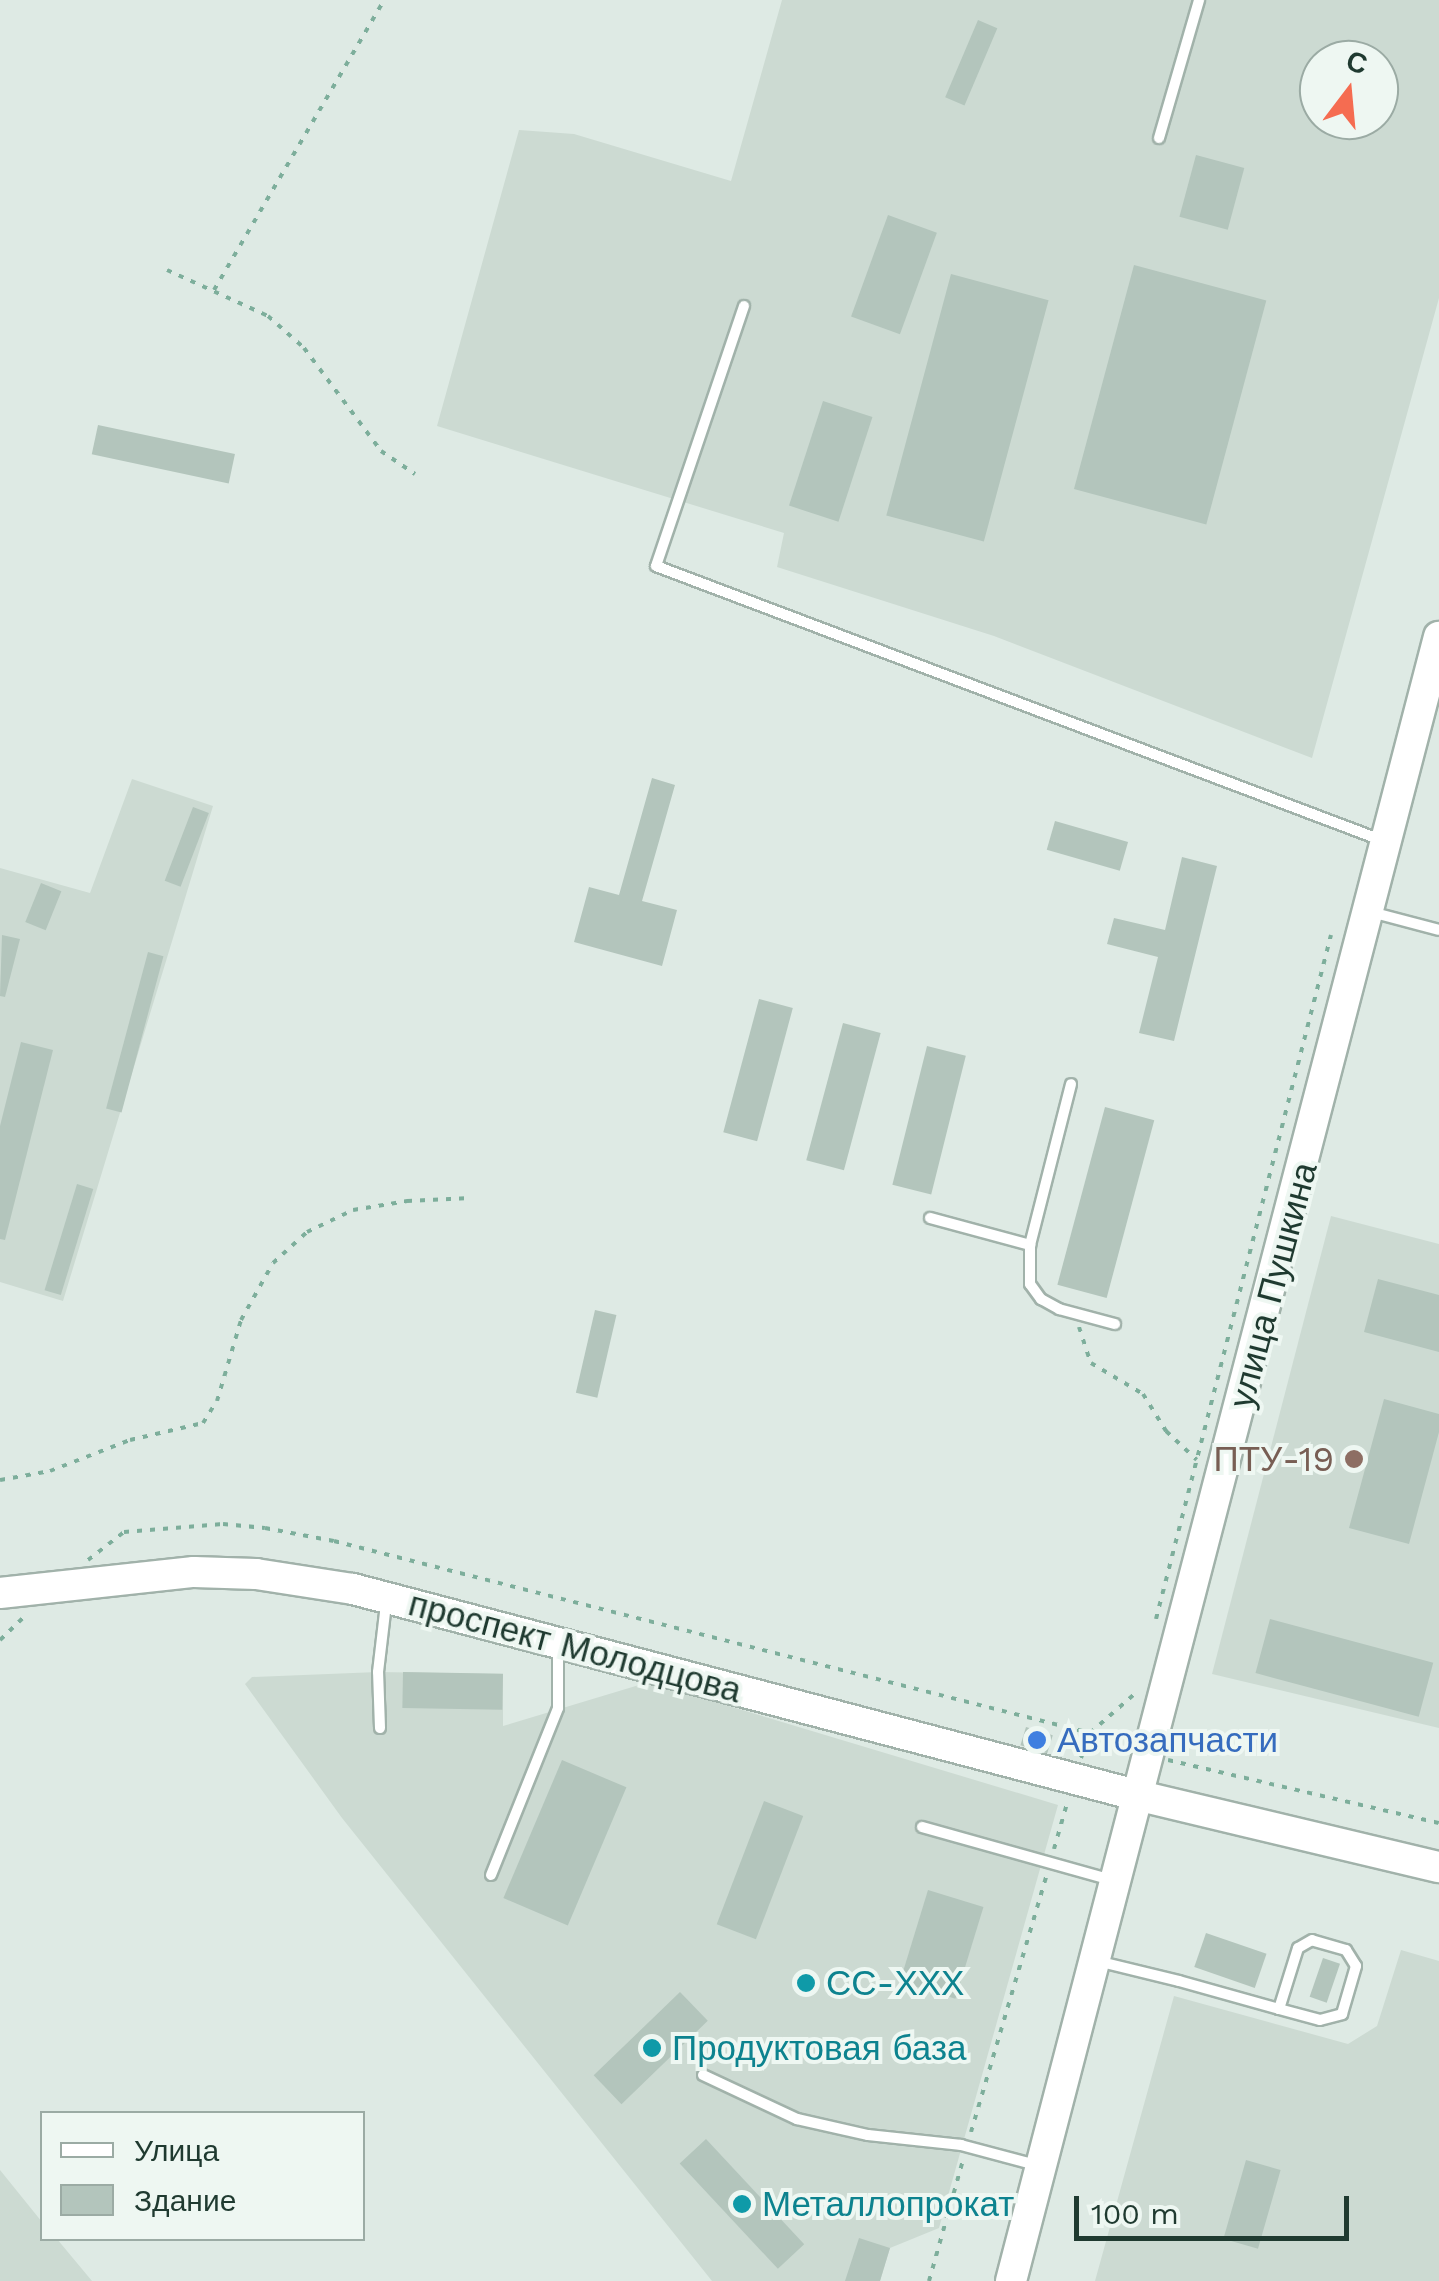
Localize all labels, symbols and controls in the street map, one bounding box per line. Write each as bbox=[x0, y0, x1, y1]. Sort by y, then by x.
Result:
north arrow bbox=[1299, 40, 1399, 140]
text: С bbox=[1343, 44, 1371, 81]
street label: улица Пушкина bbox=[1220, 1158, 1326, 1412]
place label: ПТУ-19 bbox=[1214, 1438, 1334, 1480]
marker: ПТУ-19 bbox=[1343, 1448, 1365, 1470]
street label: проспект Молодцова bbox=[404, 1582, 746, 1712]
place label: Автозапчасти bbox=[1057, 1719, 1278, 1761]
marker: Автозапчасти bbox=[1026, 1729, 1048, 1751]
place label: СС-ХХХ bbox=[826, 1962, 964, 2004]
marker: СС-ХХХ bbox=[795, 1972, 817, 1994]
place label: Продуктовая база bbox=[672, 2027, 966, 2069]
marker: Продуктовая база bbox=[641, 2037, 663, 2059]
legend bbox=[40, 2111, 365, 2241]
text: Улица bbox=[134, 2133, 219, 2168]
scale bar bbox=[1079, 2176, 1354, 2238]
text: Здание bbox=[134, 2183, 236, 2218]
place label: Металлопрокат bbox=[762, 2183, 1014, 2225]
marker: Металлопрокат bbox=[731, 2193, 753, 2215]
text: 100 m bbox=[1091, 2196, 1179, 2231]

